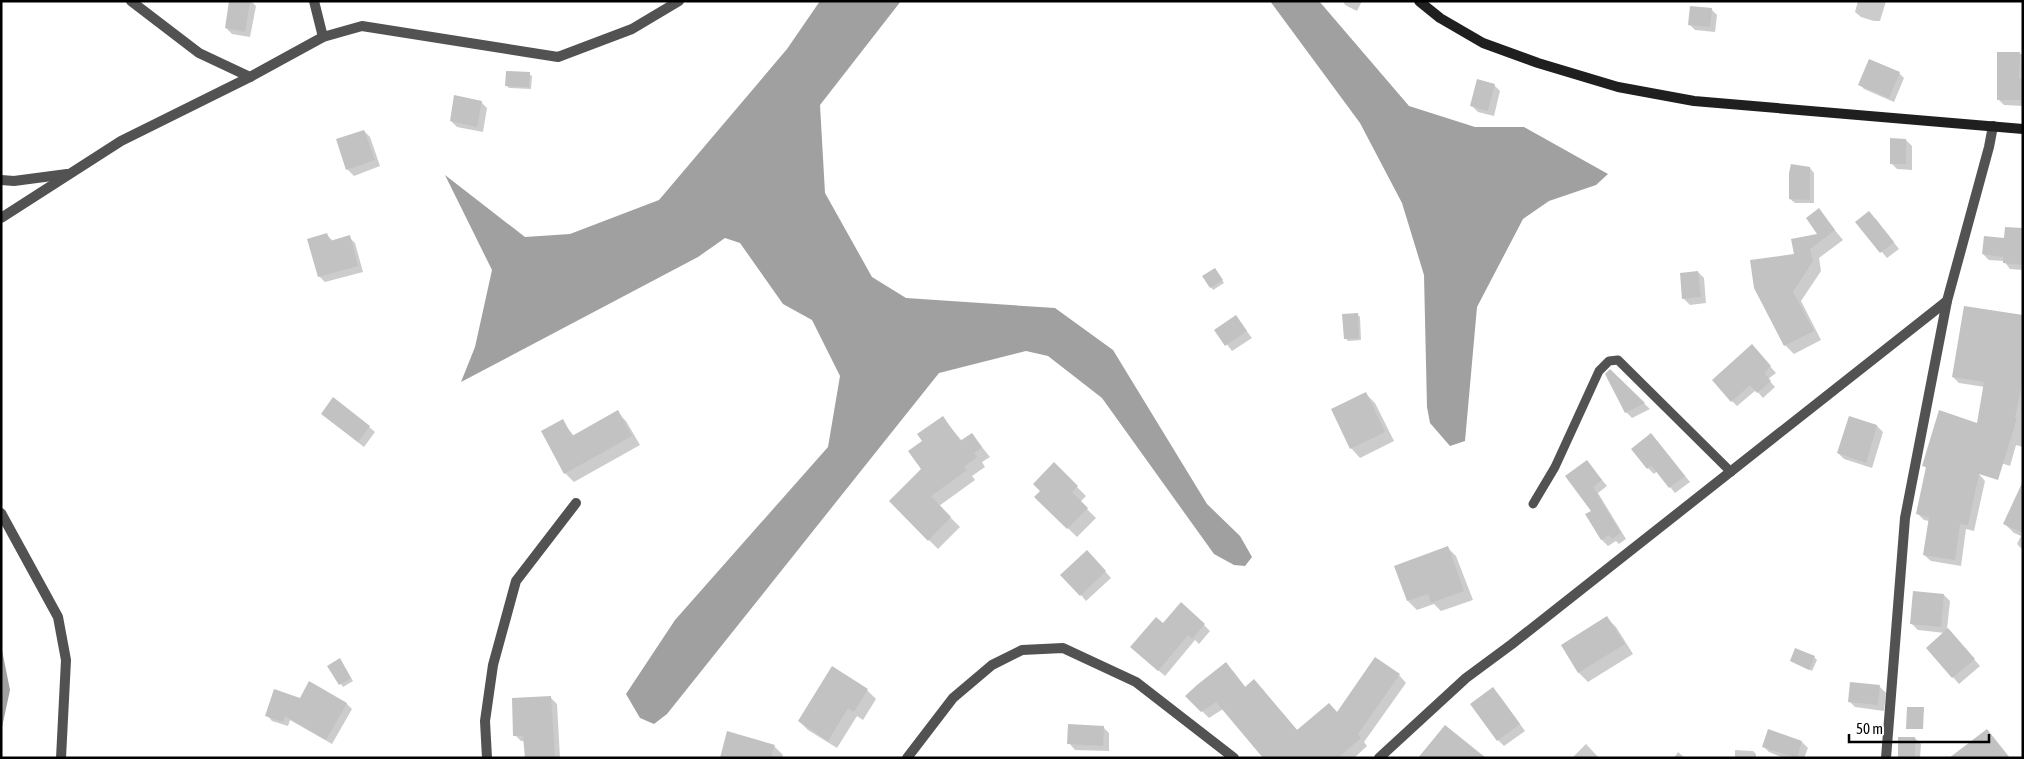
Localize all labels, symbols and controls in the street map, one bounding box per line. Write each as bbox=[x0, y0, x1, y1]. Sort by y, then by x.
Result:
scale bar bbox=[1849, 712, 1989, 744]
text: 50 m bbox=[1856, 720, 1883, 737]

